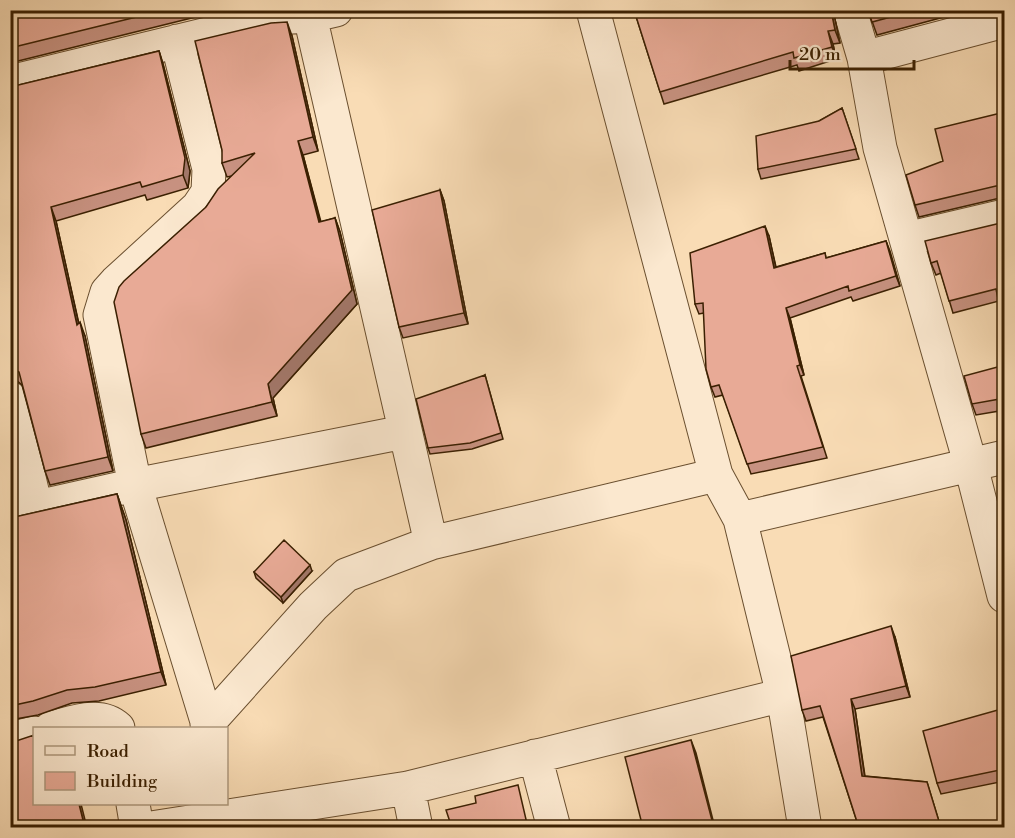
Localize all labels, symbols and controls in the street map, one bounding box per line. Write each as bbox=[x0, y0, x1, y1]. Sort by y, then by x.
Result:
scale bar bbox=[790, 33, 914, 71]
text: 20 m bbox=[799, 43, 841, 66]
legend bbox=[33, 727, 228, 805]
text: Road bbox=[87, 740, 130, 763]
text: Building bbox=[86, 770, 158, 793]

